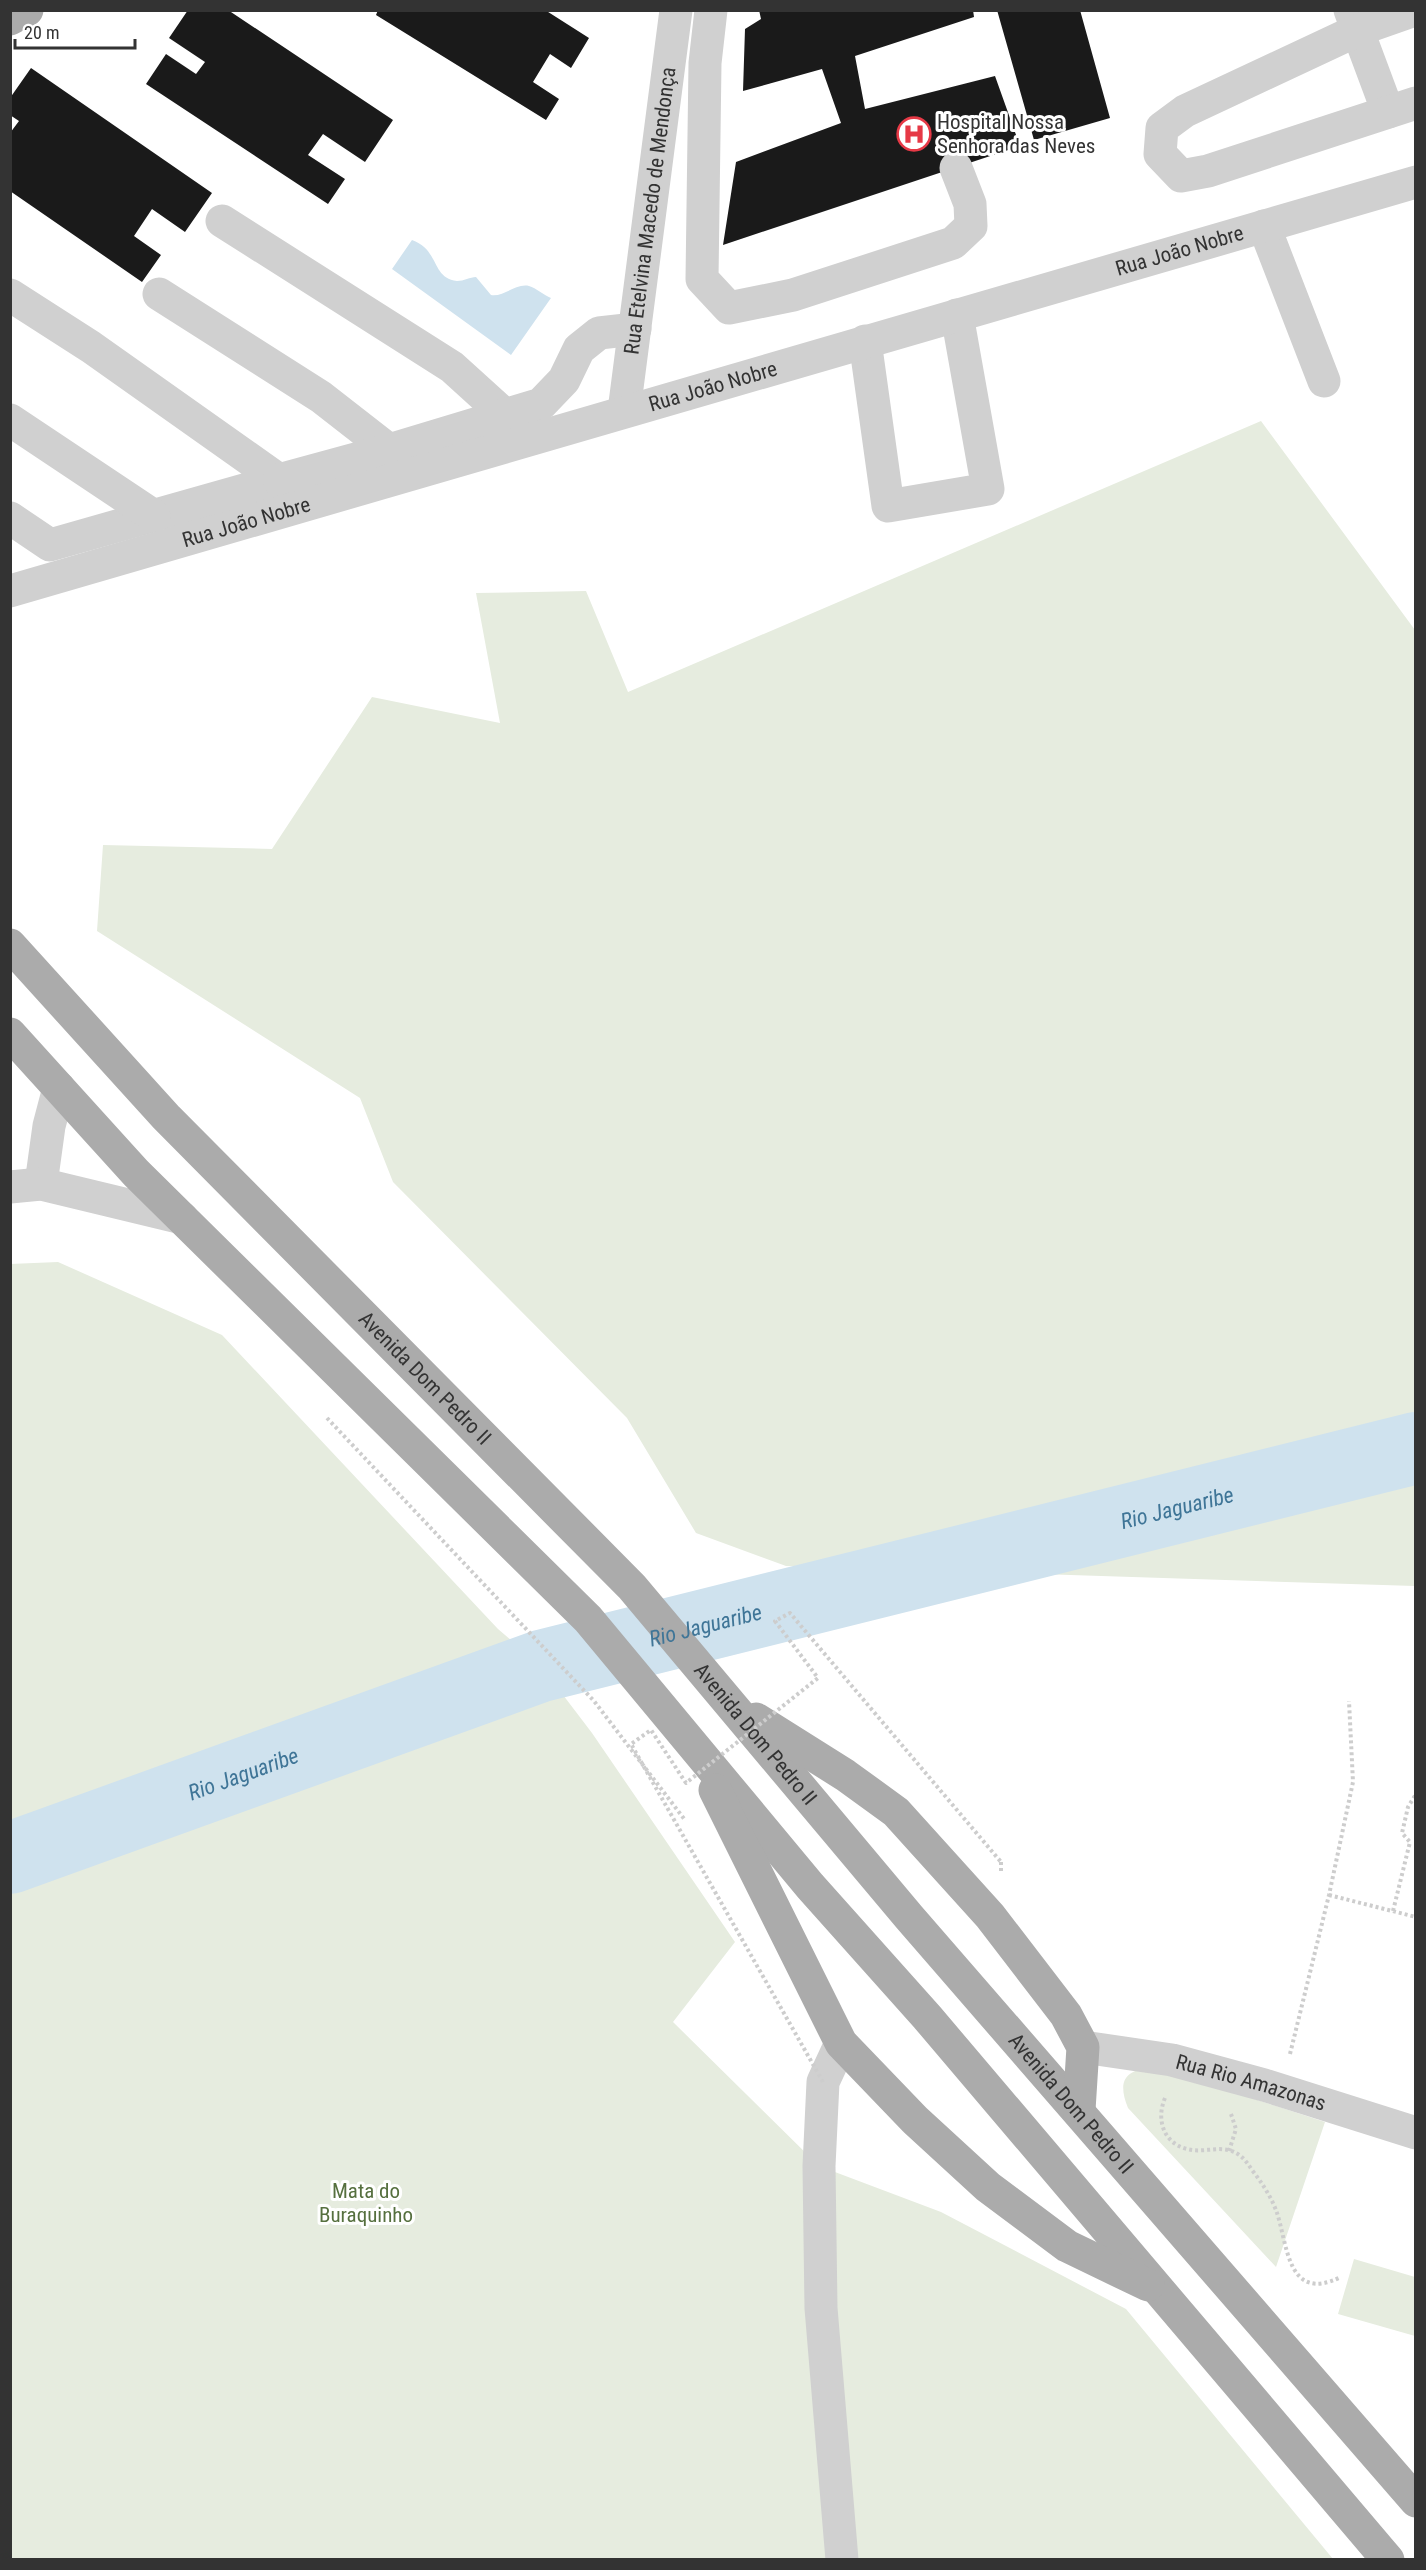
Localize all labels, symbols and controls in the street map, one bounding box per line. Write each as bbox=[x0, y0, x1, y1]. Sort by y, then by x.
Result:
scale bar bbox=[15, 12, 135, 50]
text: 20 m bbox=[24, 22, 59, 43]
street label: Rua Etelvina Macedo de Mendonça bbox=[619, 66, 680, 356]
place label: Hospital Nossa Senhora das Neves bbox=[937, 110, 1095, 158]
hospital icon: Hospital Nossa Senhora das Neves bbox=[896, 116, 932, 152]
street label: Rua João Nobre bbox=[1113, 221, 1247, 281]
street label: Rua João Nobre bbox=[646, 356, 780, 417]
street label: Rua João Nobre bbox=[179, 492, 313, 552]
street label: Avenida Dom Pedro II bbox=[354, 1307, 496, 1450]
water label: Rio Jaguaribe bbox=[1118, 1482, 1236, 1534]
water label: Rio Jaguaribe bbox=[646, 1599, 765, 1652]
street label: Avenida Dom Pedro II bbox=[689, 1658, 822, 1810]
water label: Rio Jaguaribe bbox=[185, 1743, 302, 1806]
street label: Avenida Dom Pedro II bbox=[1004, 2029, 1138, 2179]
street label: Rua Rio Amazonas bbox=[1173, 2050, 1329, 2116]
park label: Mata do Buraquinho bbox=[319, 2179, 413, 2227]

